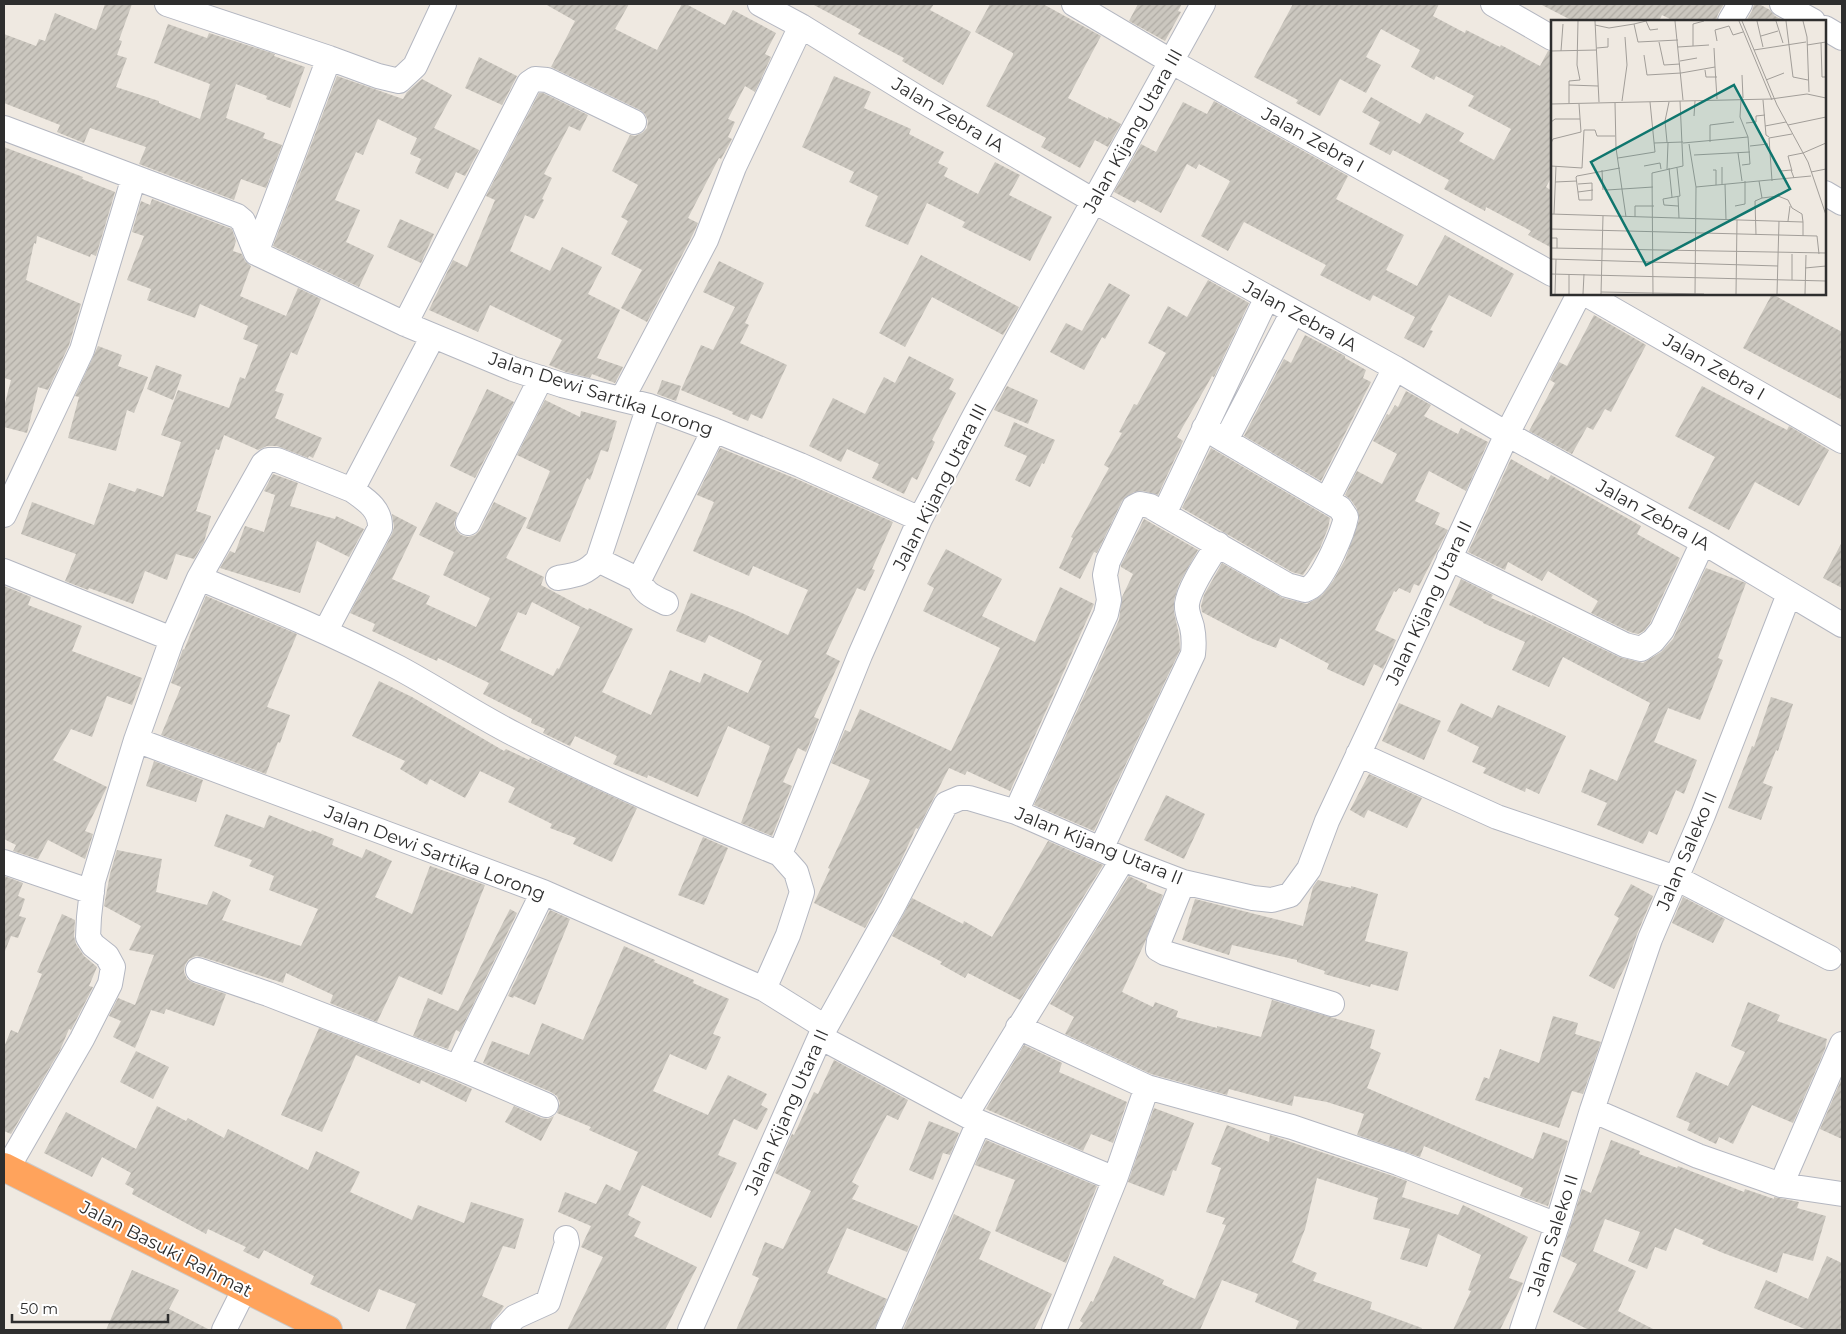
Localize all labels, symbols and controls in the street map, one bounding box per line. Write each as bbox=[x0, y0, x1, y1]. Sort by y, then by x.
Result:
inset map bbox=[1551, 20, 1826, 295]
street label: Jalan Kijang Utara III bbox=[1078, 45, 1187, 218]
street label: Jalan Zebra IA bbox=[887, 72, 1008, 157]
street label: Jalan Zebra I bbox=[1257, 102, 1368, 177]
street label: Jalan Zebra IA bbox=[1238, 275, 1361, 356]
street label: Jalan Zebra I bbox=[1658, 329, 1769, 405]
street label: Jalan Dewi Sartika Lorong bbox=[485, 347, 716, 441]
street label: Jalan Kijang Utara III bbox=[888, 400, 992, 575]
street label: Jalan Zebra IA bbox=[1591, 474, 1714, 555]
street label: Jalan Kijang Utara II bbox=[1381, 517, 1477, 690]
street label: Jalan Saleko II bbox=[1652, 788, 1722, 915]
street label: Jalan Dewi Sartika Lorong bbox=[321, 800, 548, 905]
street label: Jalan Kijang Utara II bbox=[1011, 802, 1186, 890]
street label: Jalan Kijang Utara II bbox=[740, 1026, 833, 1199]
street label: Jalan Saleko II bbox=[1523, 1171, 1583, 1300]
street label: Jalan Basuki Rahmat bbox=[75, 1196, 256, 1302]
scale bar bbox=[12, 1292, 169, 1324]
text: 50 m bbox=[20, 1299, 58, 1318]

